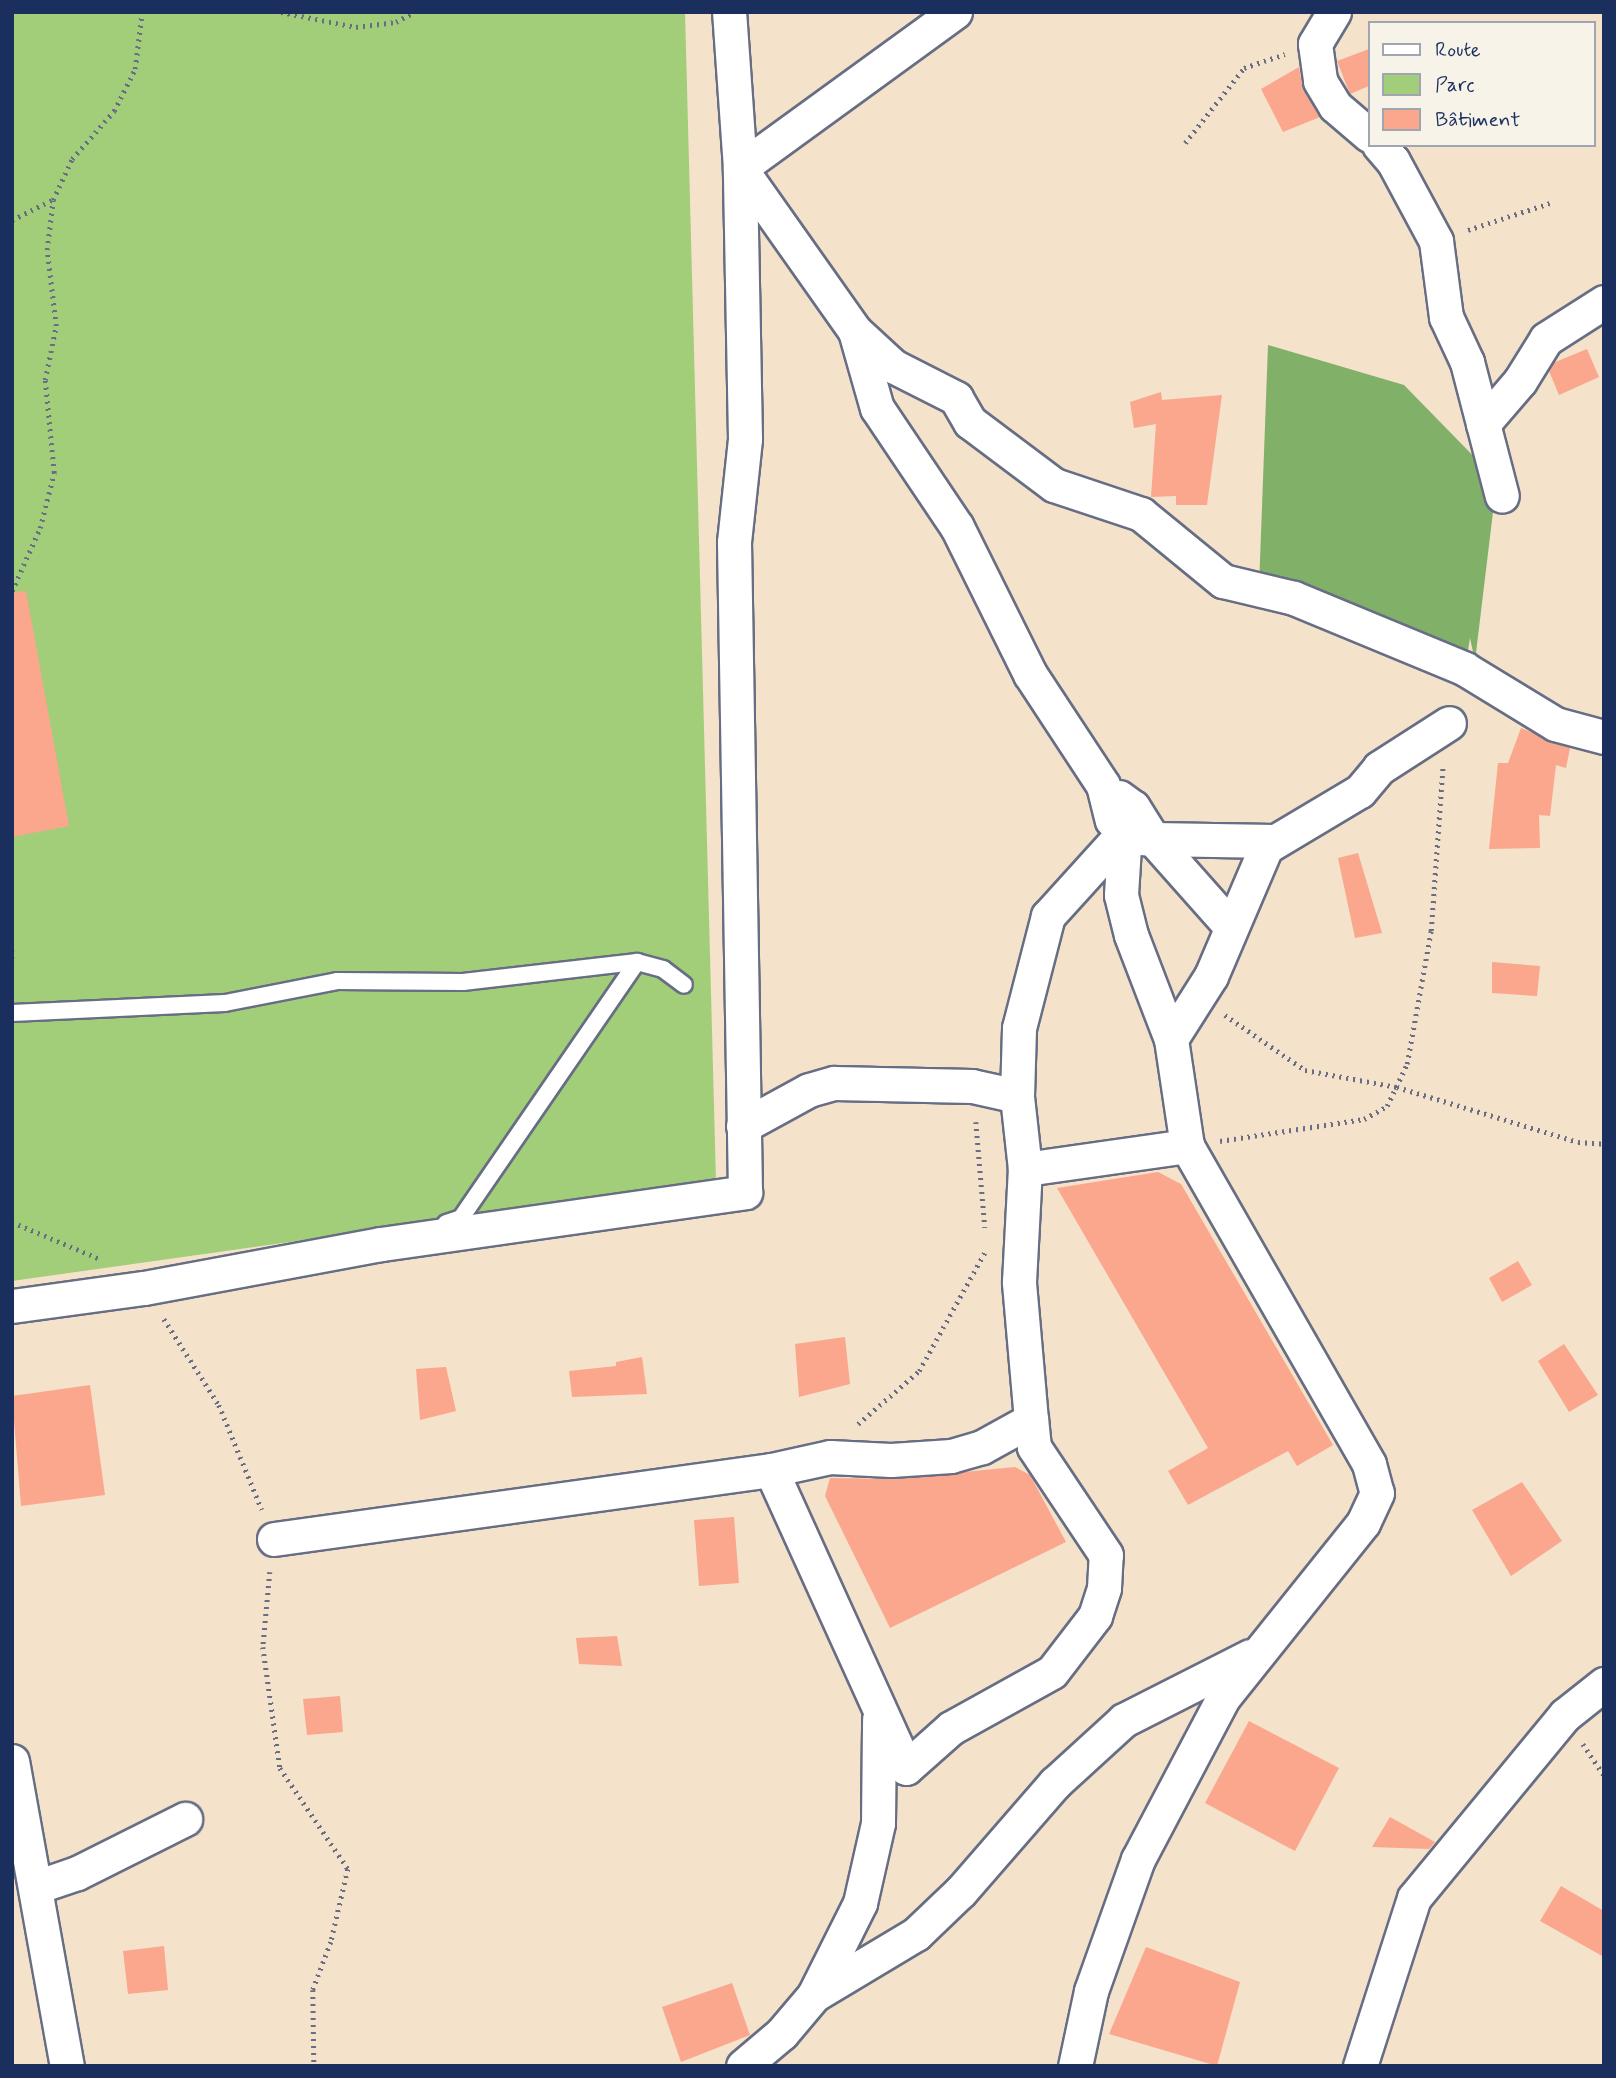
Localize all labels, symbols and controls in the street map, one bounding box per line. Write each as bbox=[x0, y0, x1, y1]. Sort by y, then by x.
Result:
legend bbox=[1368, 21, 1595, 147]
text: Route bbox=[1435, 36, 1481, 64]
text: Parc bbox=[1435, 71, 1475, 99]
text: Bâtiment bbox=[1435, 106, 1520, 134]

